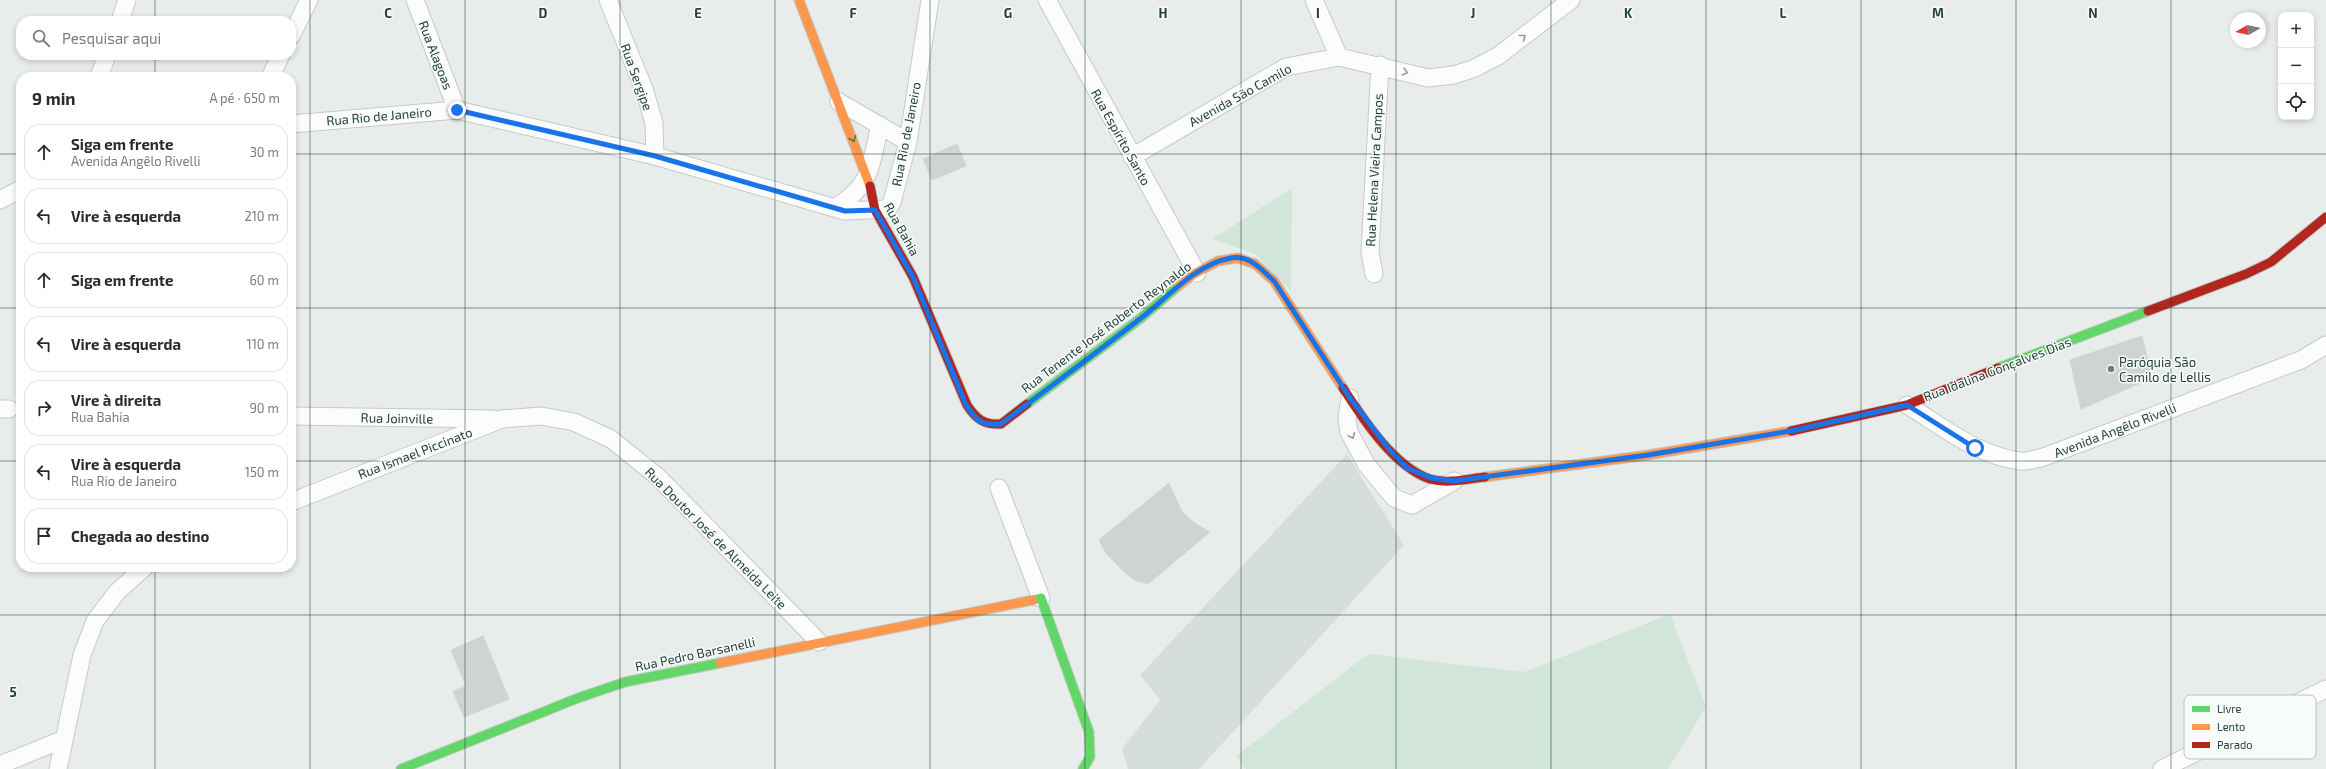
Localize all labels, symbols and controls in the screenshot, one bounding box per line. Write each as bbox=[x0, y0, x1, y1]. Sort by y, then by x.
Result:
text: C bbox=[384, 5, 392, 21]
text: D bbox=[539, 5, 548, 21]
text: E bbox=[694, 5, 702, 21]
text: F bbox=[849, 5, 857, 21]
text: G bbox=[1004, 5, 1012, 21]
text: H bbox=[1159, 5, 1168, 21]
text: I bbox=[1316, 5, 1320, 21]
text: J bbox=[1471, 5, 1475, 21]
text: K bbox=[1624, 5, 1633, 21]
text: L bbox=[1780, 5, 1787, 21]
text: M bbox=[1932, 5, 1944, 21]
text: N bbox=[2088, 5, 2098, 21]
north arrow bbox=[2230, 12, 2266, 48]
map controls bbox=[2278, 12, 2314, 120]
button: + bbox=[2278, 12, 2314, 48]
search box bbox=[16, 16, 296, 60]
street label: Rua Alagoas bbox=[416, 18, 456, 92]
icon: search bbox=[30, 27, 52, 49]
text: Pesquisar aqui bbox=[62, 29, 161, 47]
one-way arrow bbox=[1519, 34, 1526, 42]
street label: Rua Sergipe bbox=[618, 41, 656, 113]
button: − bbox=[2278, 48, 2314, 84]
street label: Avenida São Camilo bbox=[1186, 60, 1294, 130]
one-way arrow bbox=[1401, 67, 1408, 75]
street label: Rua Rio de Janeiro bbox=[888, 81, 924, 187]
button: locate bbox=[2278, 84, 2314, 120]
street label: Rua Espírito Santo bbox=[1088, 86, 1154, 188]
text: 9 min bbox=[32, 88, 76, 108]
text: A pé · 650 m bbox=[209, 90, 280, 106]
street label: Rua Helena Vieira Campos bbox=[1362, 93, 1386, 247]
route end bbox=[448, 101, 466, 119]
street label: Rua Rio de Janeiro bbox=[326, 103, 432, 129]
text: Siga em frente bbox=[71, 135, 173, 153]
one-way arrow bbox=[849, 135, 857, 142]
icon: ahead bbox=[33, 141, 55, 163]
text: 30 m bbox=[250, 144, 279, 160]
text: Avenida Angêlo Rivelli bbox=[71, 153, 201, 169]
street label: Rua Bahia bbox=[881, 199, 923, 259]
icon: left bbox=[33, 205, 55, 227]
text: Vire à esquerda bbox=[71, 207, 181, 225]
text: 210 m bbox=[244, 208, 279, 224]
street label: Rua Tenente José Roberto Reynaldo bbox=[1018, 258, 1194, 396]
icon: ahead bbox=[33, 269, 55, 291]
text: Siga em frente bbox=[71, 271, 173, 289]
text: 60 m bbox=[249, 272, 279, 288]
icon: left bbox=[33, 333, 55, 355]
street label: Rua Idalina Gonçalves Dias bbox=[1921, 333, 2074, 406]
text: Vire à esquerda bbox=[71, 335, 181, 353]
text: 110 m bbox=[247, 336, 279, 352]
place label: Paróquia São Camilo de Lellis bbox=[2119, 354, 2211, 385]
marker: Paróquia São Camilo de Lellis bbox=[2106, 364, 2116, 374]
text: Vire à direita bbox=[71, 391, 161, 409]
icon: right bbox=[33, 397, 55, 419]
street label: Avenida Angêlo Rivelli bbox=[2052, 399, 2178, 461]
text: 90 m bbox=[249, 400, 279, 416]
text: Rua Bahia bbox=[71, 409, 130, 425]
street label: Rua Joinville bbox=[361, 409, 433, 427]
street label: Rua Ismael Piccinato bbox=[356, 424, 474, 482]
one-way arrow bbox=[1347, 432, 1355, 439]
route start bbox=[1966, 439, 1984, 457]
text: Vire à esquerda bbox=[71, 455, 181, 473]
icon: left bbox=[33, 461, 55, 483]
text: 150 m bbox=[245, 464, 279, 480]
street label: Rua Doutor José de Almeida Leite bbox=[642, 464, 790, 612]
text: Rua Rio de Janeiro bbox=[71, 473, 177, 489]
icon: arrive bbox=[33, 525, 55, 547]
text: Chegada ao destino bbox=[71, 527, 209, 545]
street label: Rua Pedro Barsanelli bbox=[633, 633, 757, 675]
text: 5 bbox=[9, 684, 17, 700]
legend bbox=[2184, 695, 2316, 759]
text: Livre bbox=[2217, 702, 2241, 715]
text: Lento bbox=[2217, 720, 2245, 733]
text: Parado bbox=[2217, 738, 2253, 751]

